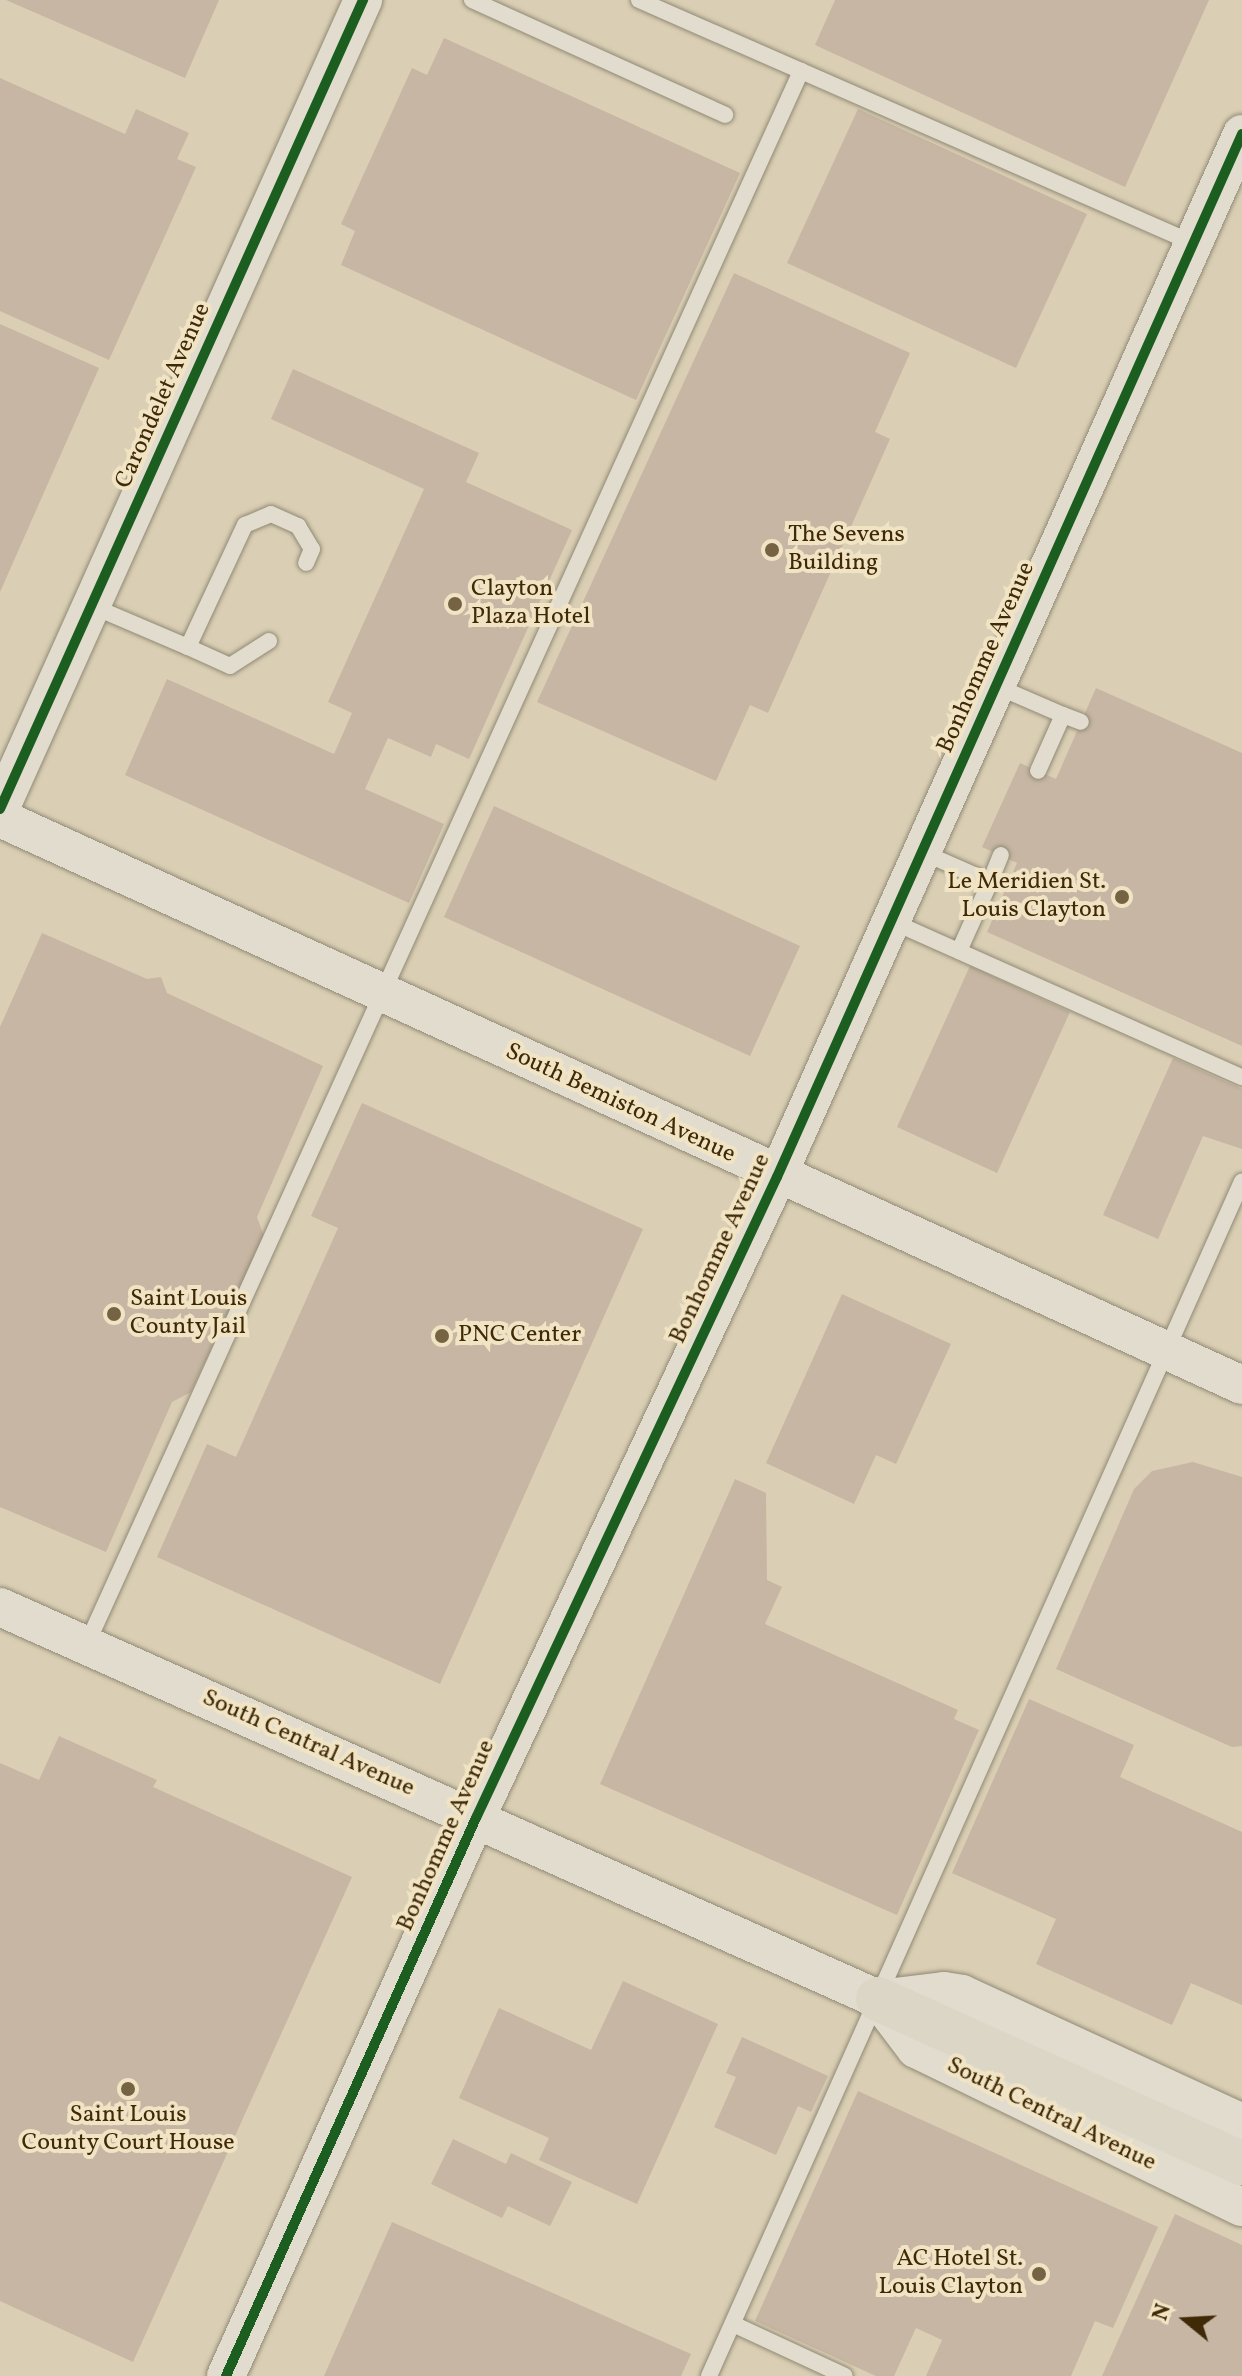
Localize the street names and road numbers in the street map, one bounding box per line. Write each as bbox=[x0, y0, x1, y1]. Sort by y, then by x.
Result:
street label: Carondelet Avenue bbox=[110, 299, 218, 493]
street label: Bonhomme Avenue bbox=[932, 558, 1042, 758]
street label: South Bemiston Avenue bbox=[500, 1038, 740, 1170]
street label: Bonhomme Avenue bbox=[664, 1149, 778, 1349]
street label: South Central Avenue bbox=[197, 1684, 419, 1804]
street label: Bonhomme Avenue bbox=[392, 1736, 502, 1936]
street label: South Central Avenue bbox=[942, 2052, 1160, 2178]

